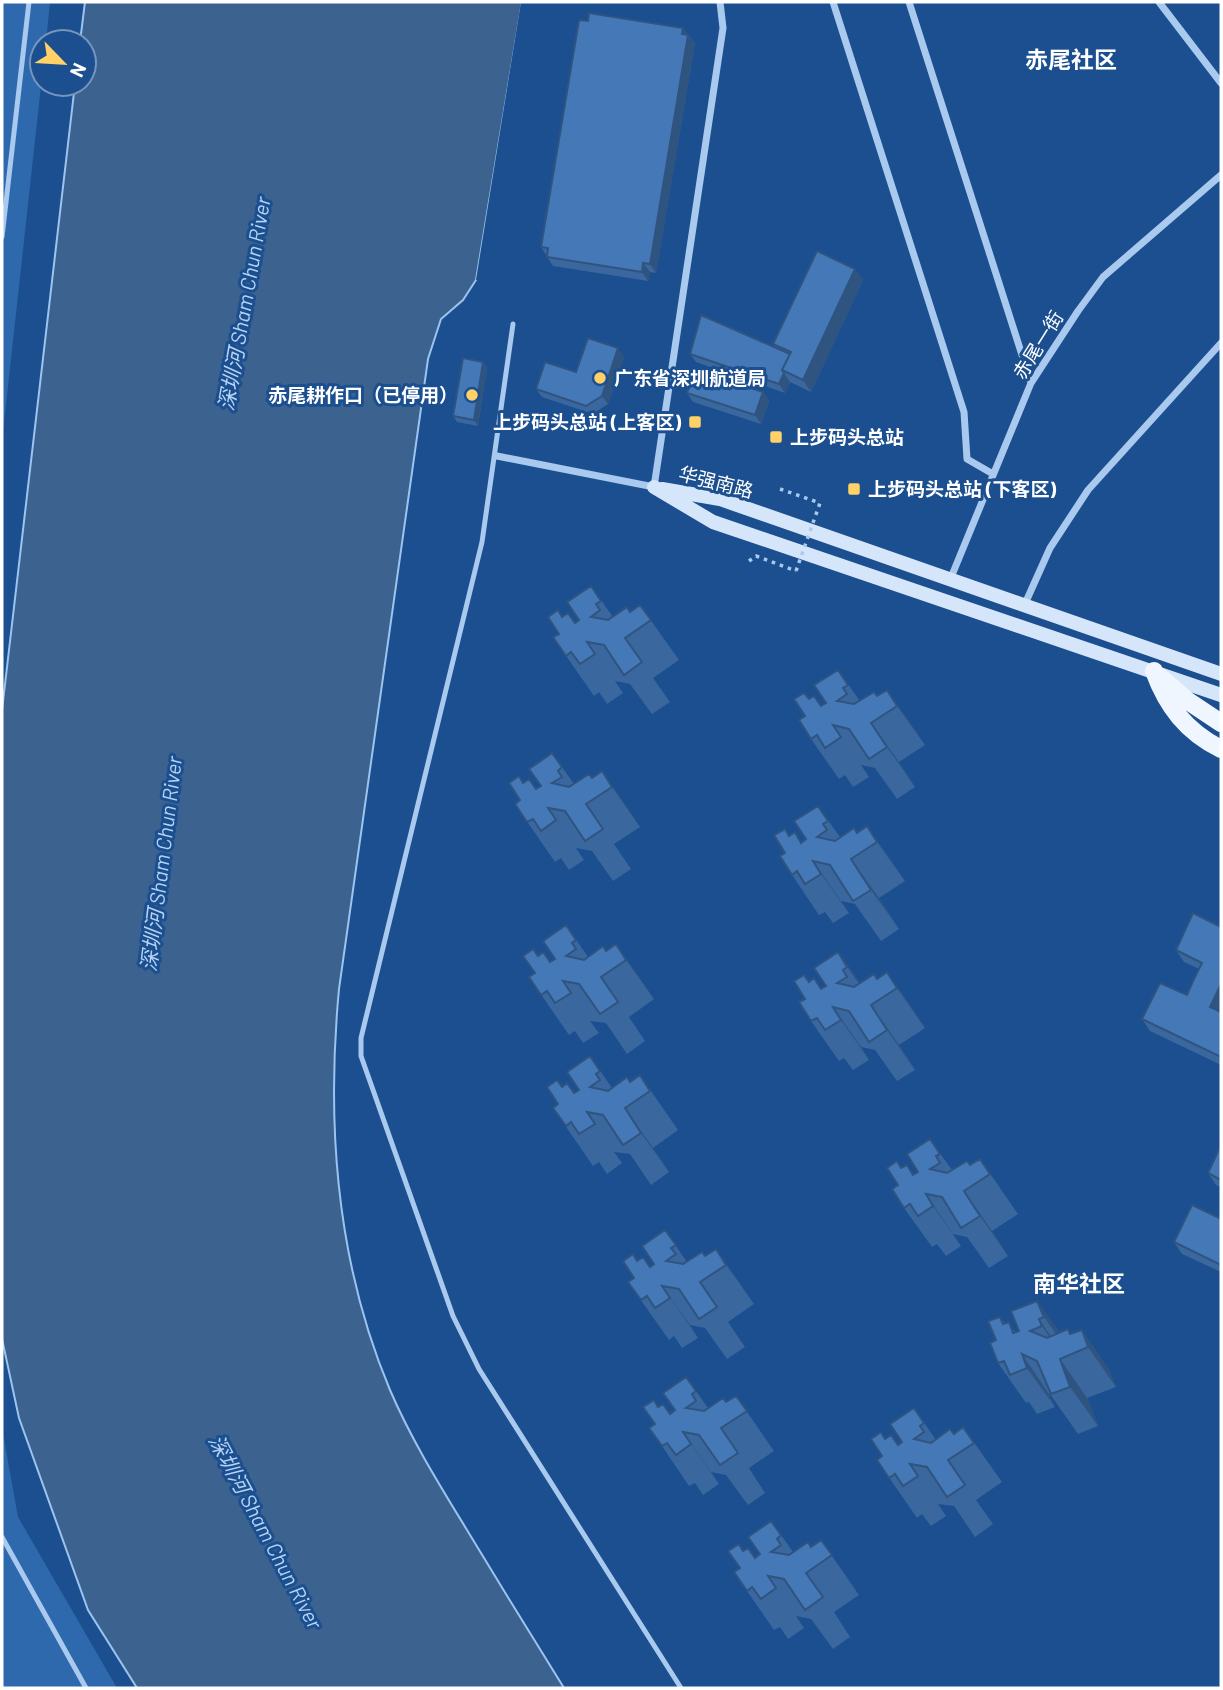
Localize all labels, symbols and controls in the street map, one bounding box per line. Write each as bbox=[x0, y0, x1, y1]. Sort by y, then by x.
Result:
north arrow bbox=[28, 28, 98, 98]
district label: 赤尾社区 bbox=[1025, 45, 1117, 73]
text: N bbox=[66, 60, 92, 81]
water label: 深圳河 Sham Chun River bbox=[212, 194, 275, 413]
street label: 赤尾一街 bbox=[1008, 306, 1067, 383]
place label: 广东省深圳航道局 bbox=[614, 366, 766, 389]
marker: 广东省深圳航道局 bbox=[592, 370, 608, 386]
place label: 赤尾耕作口（已停用） bbox=[268, 383, 458, 406]
marker: 赤尾耕作口（已停用） bbox=[464, 387, 480, 403]
place label: 上步码头总站 (上客区) bbox=[493, 410, 681, 433]
marker: 上步码头总站 (上客区) bbox=[687, 414, 703, 430]
place label: 上步码头总站 bbox=[790, 425, 904, 448]
marker: 上步码头总站 bbox=[768, 429, 784, 445]
street label: 华强南路 bbox=[676, 461, 756, 502]
place label: 上步码头总站 (下客区) bbox=[868, 477, 1056, 500]
marker: 上步码头总站 (下客区) bbox=[846, 481, 862, 497]
water label: 深圳河 Sham Chun River bbox=[135, 754, 186, 973]
district label: 南华社区 bbox=[1033, 1269, 1125, 1297]
water label: 深圳河 Sham Chun River bbox=[204, 1430, 328, 1633]

